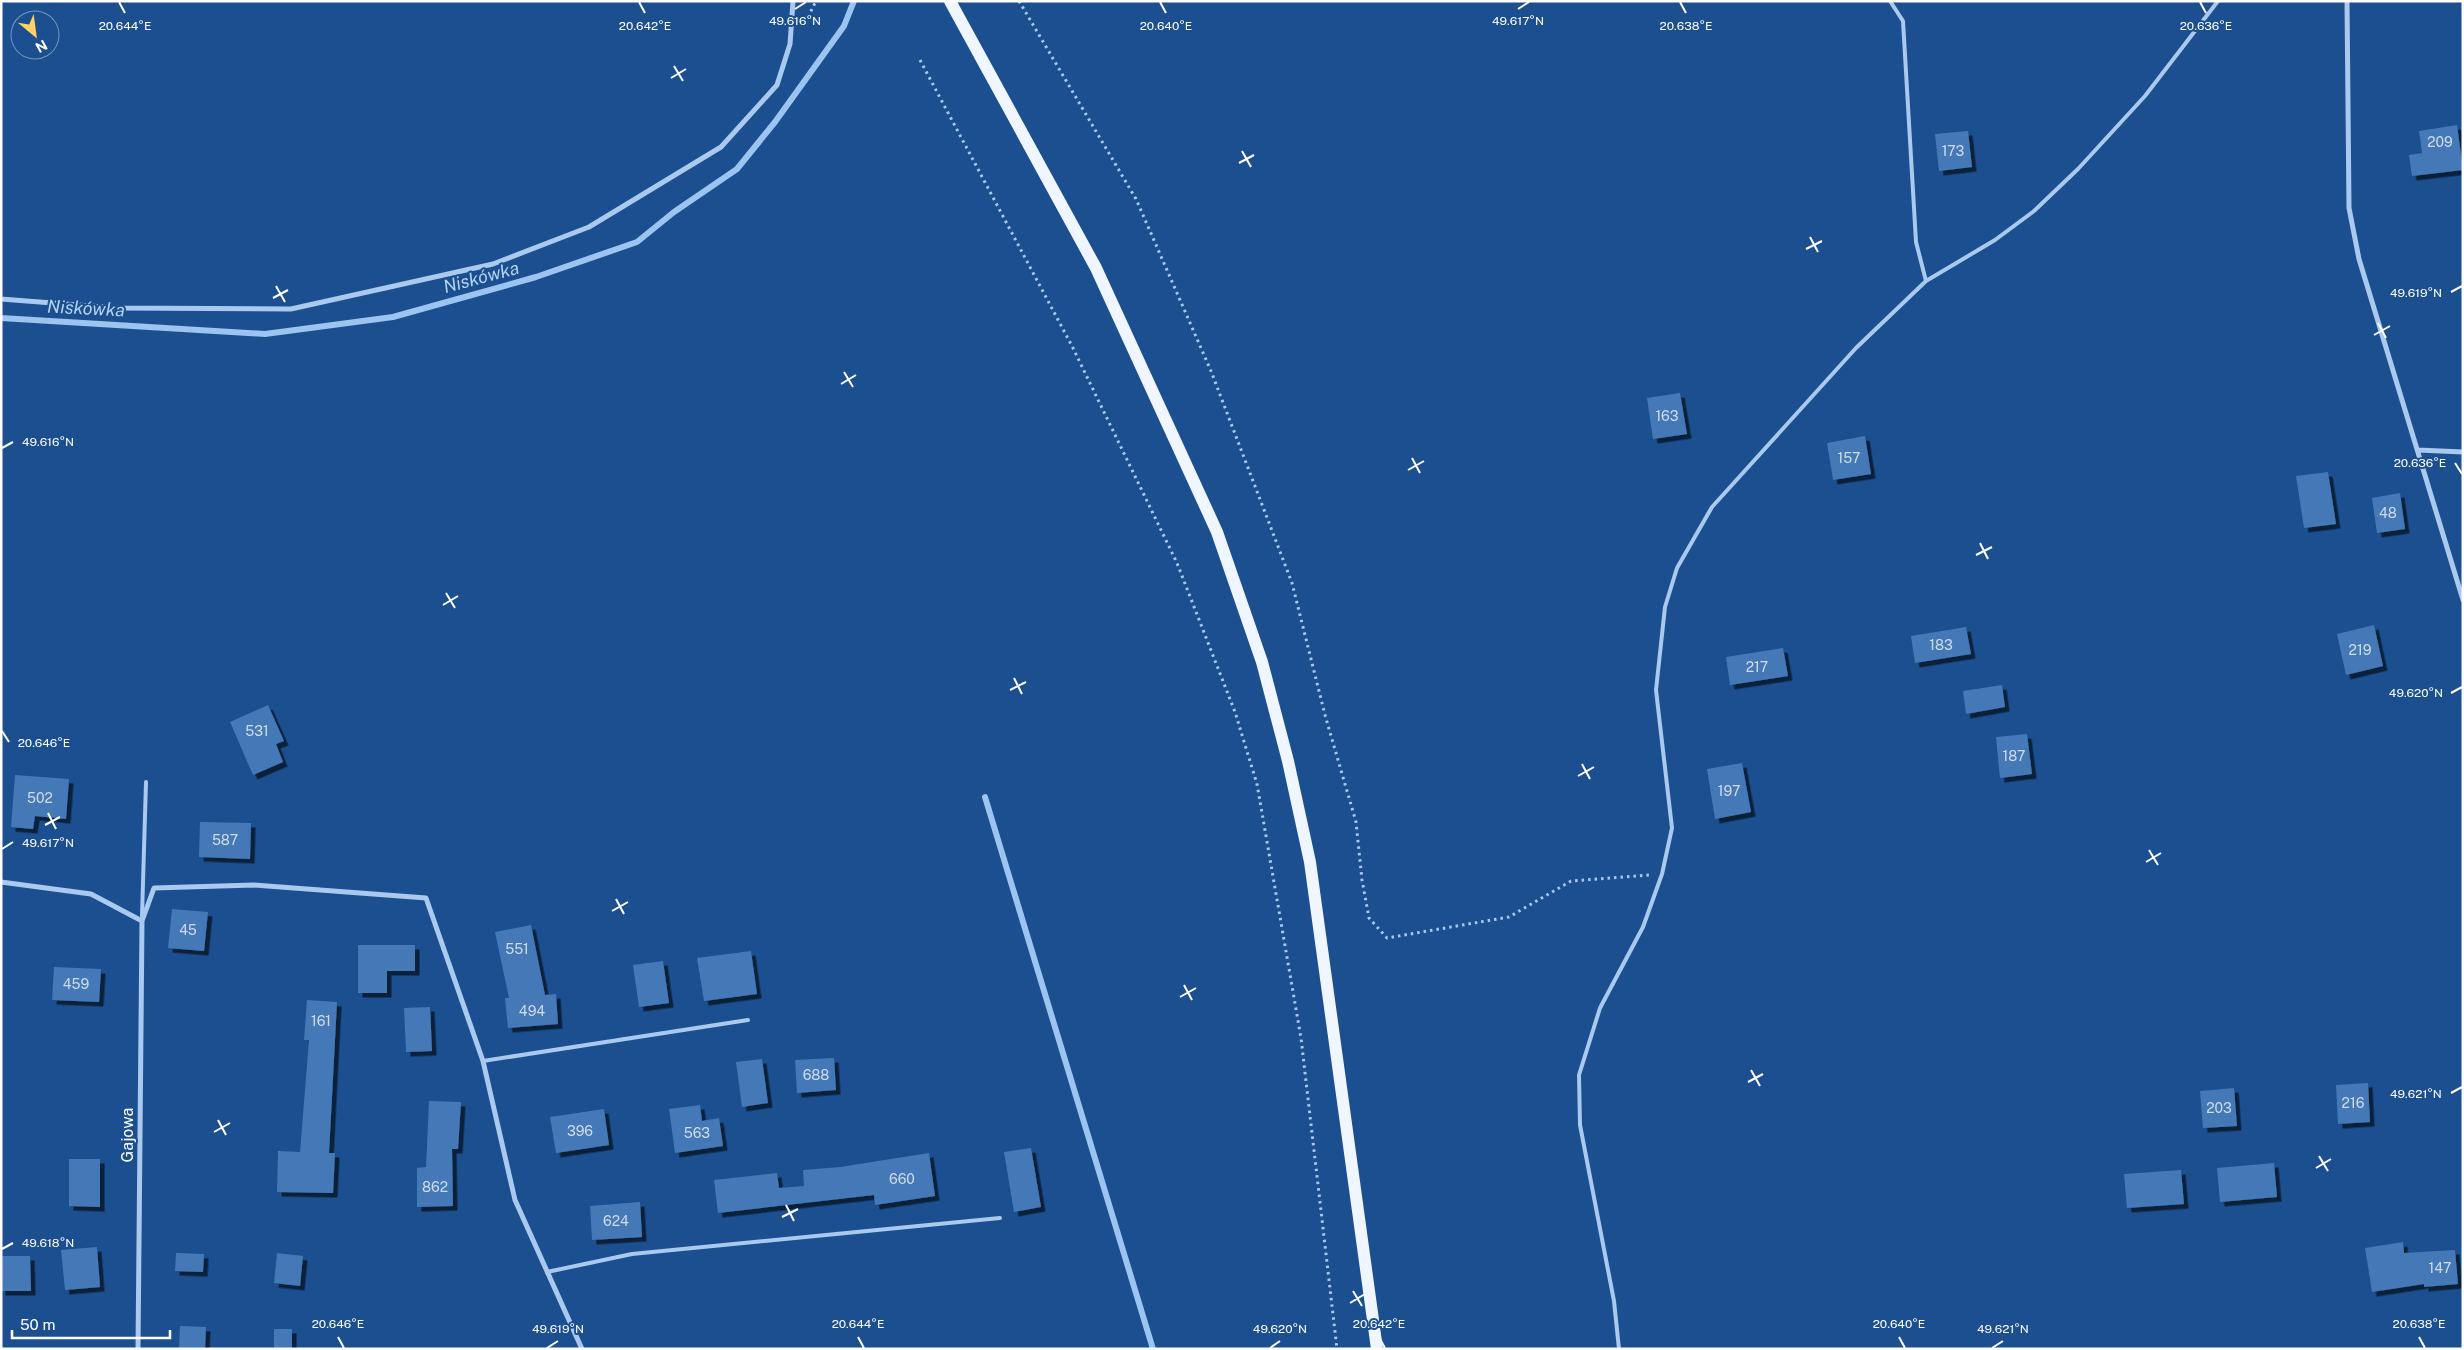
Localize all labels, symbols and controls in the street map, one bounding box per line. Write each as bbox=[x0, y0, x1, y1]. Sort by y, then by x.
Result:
north arrow bbox=[10, 10, 60, 60]
text: 49.616°N bbox=[769, 14, 821, 28]
text: 49.617°N bbox=[1492, 14, 1544, 28]
text: 20.644°E bbox=[99, 19, 151, 33]
text: 20.642°E bbox=[619, 19, 671, 33]
text: 20.640°E bbox=[1140, 19, 1192, 33]
text: 20.638°E bbox=[1660, 19, 1712, 33]
text: 20.636°E bbox=[2180, 19, 2232, 33]
text: N bbox=[33, 37, 50, 56]
house number: 209 bbox=[2427, 134, 2453, 150]
house number: 173 bbox=[1942, 143, 1965, 159]
water label: Niskówka bbox=[441, 257, 521, 297]
text: 49.619°N bbox=[2390, 286, 2442, 300]
water label: Niskówka bbox=[47, 295, 125, 321]
house number: 163 bbox=[1655, 408, 1679, 424]
text: 49.616°N bbox=[22, 435, 74, 449]
house number: 157 bbox=[1837, 450, 1861, 466]
text: 20.636°E bbox=[2394, 456, 2446, 470]
house number: 48 bbox=[2379, 505, 2397, 521]
house number: 183 bbox=[1929, 637, 1953, 653]
house number: 219 bbox=[2349, 642, 2372, 658]
house number: 217 bbox=[1746, 659, 1768, 675]
text: 49.620°N bbox=[2389, 686, 2443, 700]
house number: 531 bbox=[245, 723, 269, 739]
text: 20.646°E bbox=[18, 736, 70, 750]
house number: 187 bbox=[2003, 748, 2025, 764]
house number: 197 bbox=[1718, 783, 1740, 799]
house number: 502 bbox=[27, 790, 53, 806]
house number: 587 bbox=[212, 832, 238, 848]
text: 49.617°N bbox=[22, 836, 74, 850]
house number: 45 bbox=[179, 922, 197, 938]
house number: 551 bbox=[505, 941, 529, 957]
house number: 459 bbox=[63, 976, 89, 992]
house number: 494 bbox=[519, 1003, 545, 1019]
house number: 161 bbox=[311, 1013, 331, 1029]
house number: 688 bbox=[803, 1067, 829, 1083]
text: 49.621°N bbox=[2390, 1087, 2442, 1101]
house number: 216 bbox=[2342, 1095, 2365, 1111]
house number: 203 bbox=[2206, 1100, 2232, 1116]
street label: Gajowa bbox=[118, 1108, 137, 1162]
house number: 396 bbox=[567, 1123, 593, 1139]
house number: 563 bbox=[684, 1125, 710, 1141]
house number: 660 bbox=[889, 1171, 915, 1187]
house number: 862 bbox=[422, 1179, 448, 1195]
house number: 624 bbox=[603, 1213, 629, 1229]
text: 49.618°N bbox=[22, 1236, 74, 1250]
house number: 147 bbox=[2429, 1260, 2451, 1276]
scale bar bbox=[12, 1308, 170, 1340]
text: 50 m bbox=[20, 1316, 55, 1333]
text: 20.646°E bbox=[312, 1317, 364, 1331]
text: 20.644°E bbox=[832, 1317, 884, 1331]
text: 20.642°E bbox=[1353, 1317, 1405, 1331]
text: 20.640°E bbox=[1873, 1317, 1925, 1331]
text: 20.638°E bbox=[2393, 1317, 2445, 1331]
text: 49.619°N bbox=[532, 1322, 584, 1336]
text: 49.620°N bbox=[1253, 1322, 1307, 1336]
text: 49.621°N bbox=[1977, 1322, 2029, 1336]

